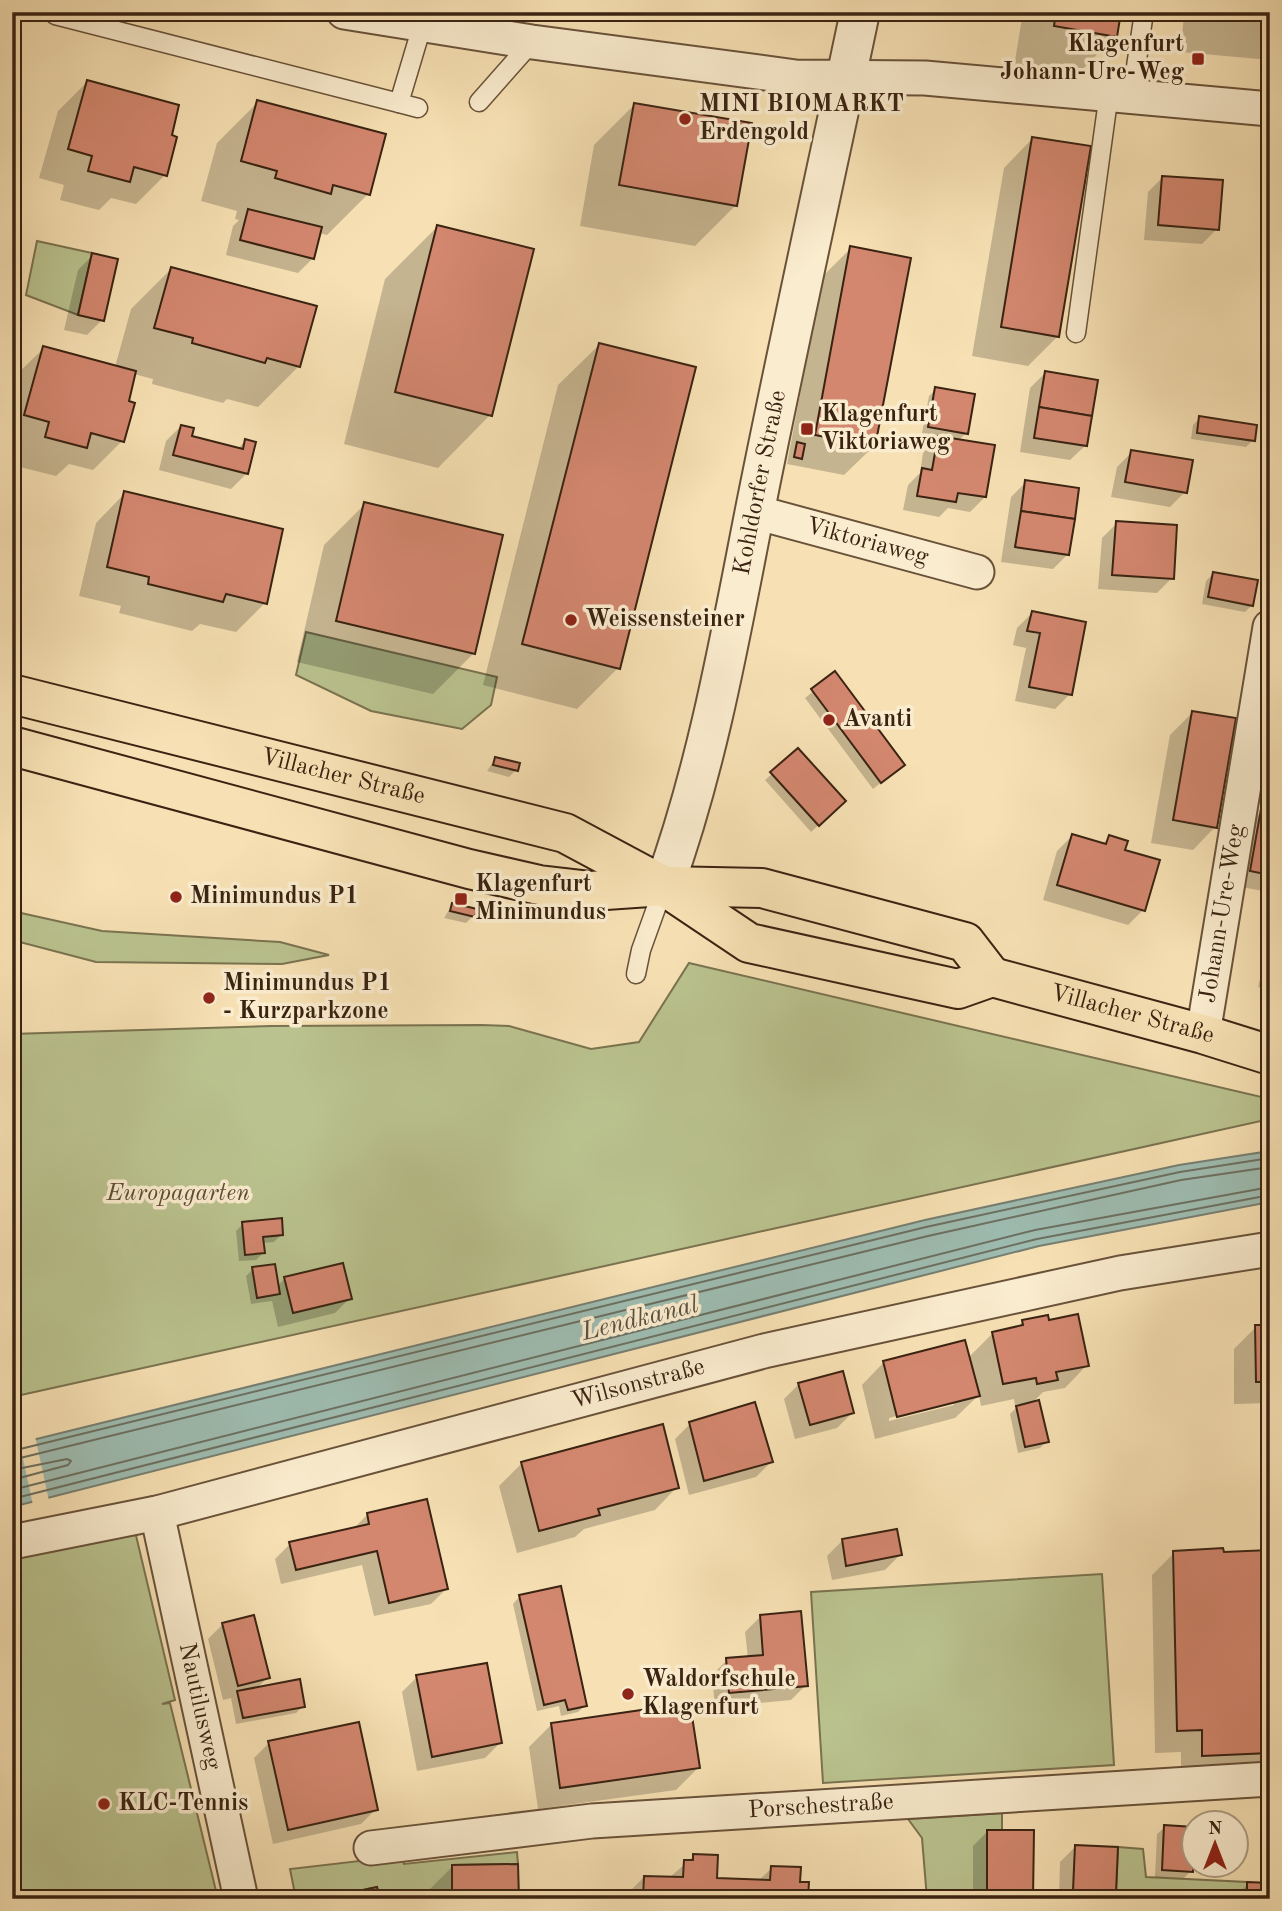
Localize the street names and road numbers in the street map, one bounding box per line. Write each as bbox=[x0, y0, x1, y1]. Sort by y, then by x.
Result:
street label: Kohldorfer Straße bbox=[731, 388, 791, 577]
street label: Viktoriaweg bbox=[803, 514, 931, 570]
street label: Villacher Straße bbox=[258, 745, 427, 809]
street label: Johann-Ure-Weg bbox=[1196, 823, 1249, 1005]
street label: Villacher Straße bbox=[1048, 981, 1217, 1049]
street label: Wilsonstraße bbox=[569, 1355, 708, 1414]
street label: Nautilusweg bbox=[174, 1641, 225, 1772]
street label: Porschestraße bbox=[747, 1790, 895, 1823]

